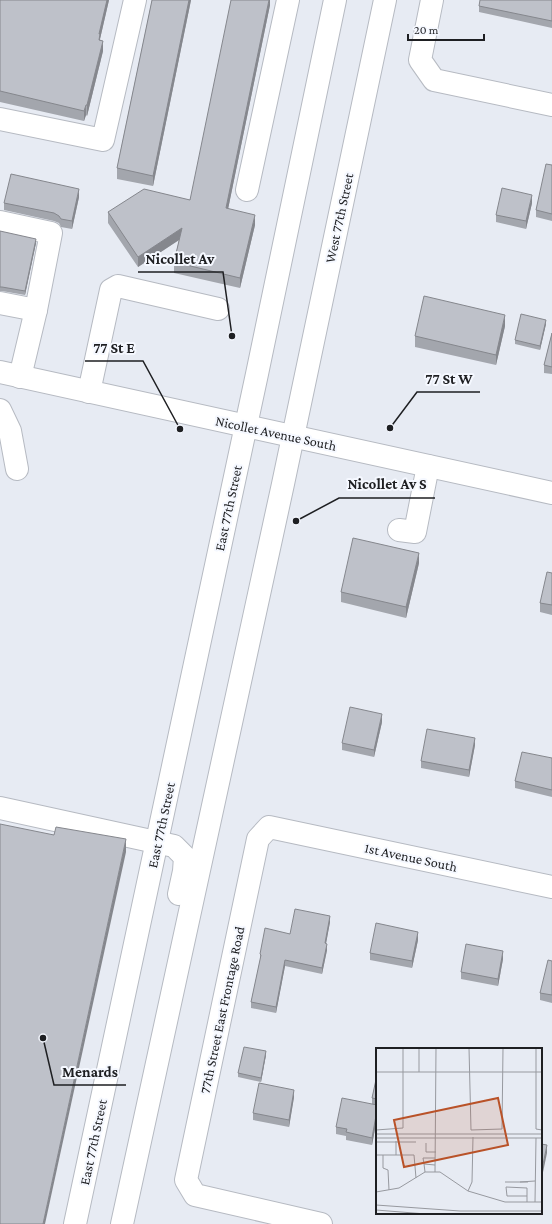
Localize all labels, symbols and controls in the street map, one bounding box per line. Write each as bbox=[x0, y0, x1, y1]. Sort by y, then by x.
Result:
scale bar bbox=[408, 16, 484, 42]
text: 20 m bbox=[414, 23, 439, 37]
street label: West 77th Street bbox=[322, 171, 356, 264]
callout: Nicollet Av bbox=[138, 245, 223, 272]
text: Nicollet Av bbox=[146, 251, 215, 267]
callout: 77 St E bbox=[85, 334, 143, 361]
text: 77 St E bbox=[93, 340, 135, 356]
callout: 77 St W bbox=[417, 365, 480, 392]
text: 77 St W bbox=[425, 371, 473, 387]
street label: Nicollet Avenue South bbox=[214, 412, 338, 454]
street label: East 77th Street bbox=[211, 463, 245, 552]
callout: Nicollet Av S bbox=[339, 471, 435, 498]
text: Nicollet Av S bbox=[347, 476, 427, 492]
street label: East 77th Street bbox=[144, 780, 178, 869]
street label: 1st Avenue South bbox=[363, 839, 459, 875]
street label: 77th Street East Frontage Road bbox=[196, 924, 248, 1095]
inset map bbox=[376, 1048, 542, 1214]
callout: Menards bbox=[54, 1058, 126, 1085]
text: Menards bbox=[62, 1064, 118, 1080]
street label: East 77th Street bbox=[76, 1097, 110, 1186]

